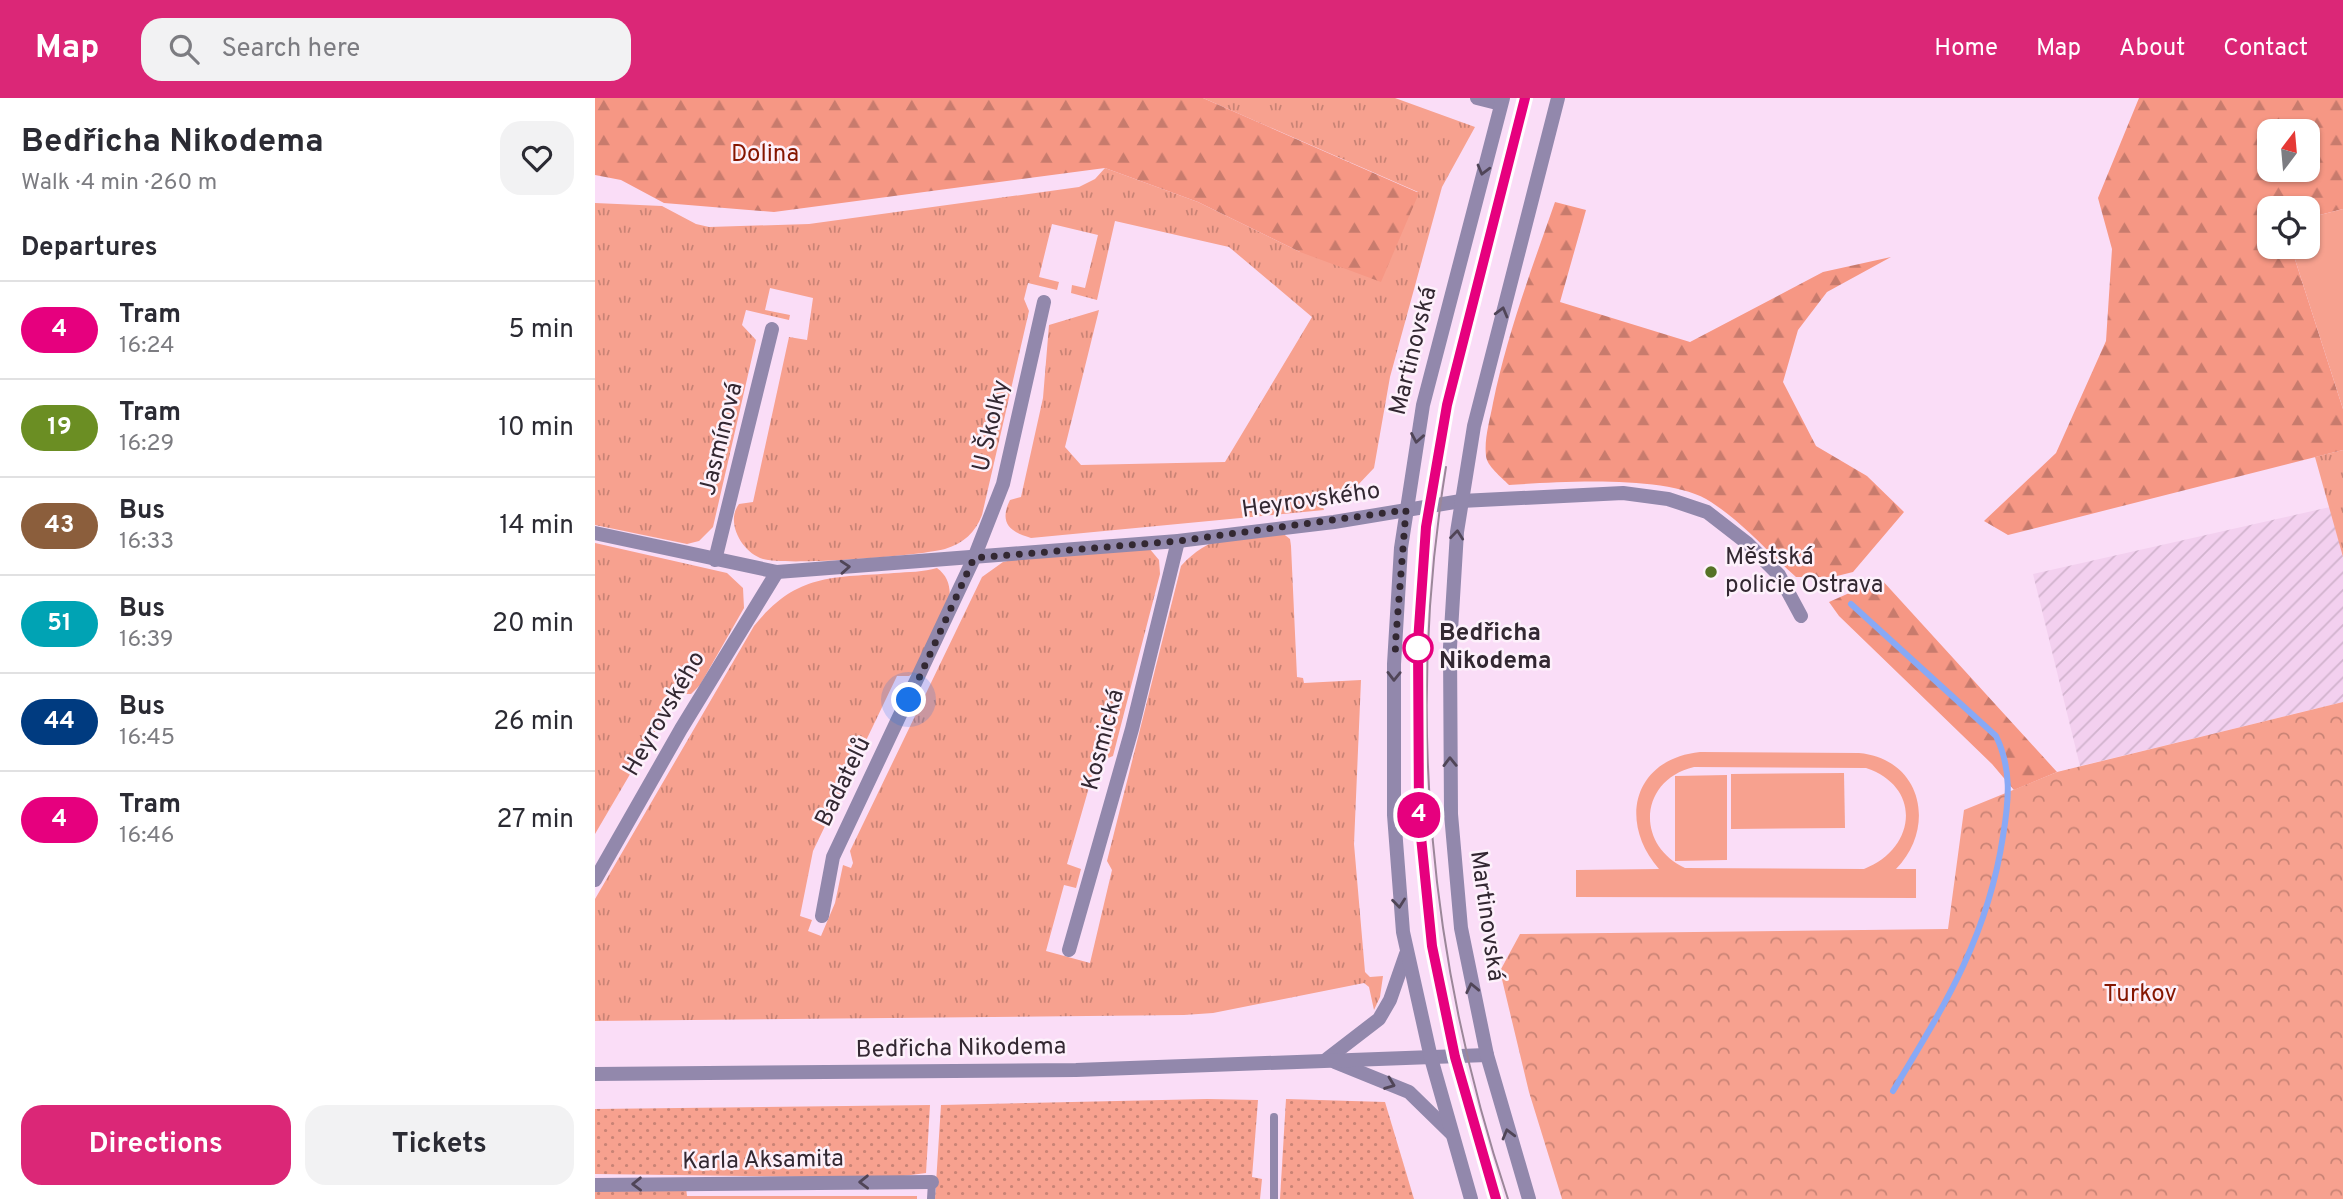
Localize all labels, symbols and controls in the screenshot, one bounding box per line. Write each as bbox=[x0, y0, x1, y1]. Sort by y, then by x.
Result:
search box bbox=[141, 18, 631, 81]
text: Map bbox=[35, 28, 99, 70]
icon: search bbox=[165, 30, 203, 68]
text: Search here bbox=[221, 33, 360, 66]
text: Home bbox=[1934, 34, 1998, 64]
text: Map bbox=[2036, 34, 2081, 64]
text: About bbox=[2119, 34, 2185, 64]
text: Contact bbox=[2223, 34, 2308, 64]
north arrow bbox=[2257, 119, 2321, 182]
map controls bbox=[2257, 119, 2320, 259]
button: heart bbox=[500, 121, 574, 195]
text: Bedřicha Nikodema bbox=[21, 122, 324, 164]
park label: Dolina bbox=[731, 140, 799, 170]
one-way arrow bbox=[1477, 164, 1491, 176]
text: Walk · 4 min · 260 m bbox=[21, 169, 217, 198]
button: locate bbox=[2257, 196, 2320, 259]
text: Departures bbox=[21, 232, 158, 265]
street label: Martinovská bbox=[1384, 284, 1444, 418]
text: Tram bbox=[119, 299, 181, 332]
one-way arrow bbox=[1494, 306, 1508, 318]
text: 5 min bbox=[508, 314, 574, 347]
text: 4 bbox=[52, 315, 67, 345]
text: 16:24 bbox=[119, 332, 175, 361]
street label: U Školky bbox=[965, 377, 1017, 475]
street label: Jasmínová bbox=[693, 379, 751, 499]
text: Tram bbox=[119, 397, 181, 430]
text: 10 min bbox=[498, 412, 574, 445]
text: 19 bbox=[47, 413, 72, 443]
text: 16:29 bbox=[119, 430, 174, 459]
one-way arrow bbox=[1410, 432, 1425, 444]
street label: Heyrovského bbox=[1240, 476, 1382, 526]
text: Bus bbox=[119, 495, 165, 528]
text: 14 min bbox=[499, 510, 574, 543]
text: 43 bbox=[45, 511, 74, 541]
text: 16:33 bbox=[119, 528, 174, 557]
one-way arrow bbox=[1449, 529, 1464, 540]
place label: Městská policie Ostrava bbox=[1725, 543, 1883, 601]
one-way arrow bbox=[840, 560, 851, 575]
marker: Městská policie Ostrava bbox=[1703, 564, 1719, 580]
text: Bus bbox=[119, 593, 165, 626]
text: 20 min bbox=[492, 608, 574, 641]
text: 51 bbox=[47, 609, 72, 639]
place label: Bedřicha Nikodema bbox=[1439, 619, 1551, 677]
text: 16:39 bbox=[119, 626, 174, 655]
marker: Bedřicha Nikodema bbox=[1403, 633, 1433, 663]
street label: Heyrovského bbox=[617, 646, 713, 782]
one-way arrow bbox=[1386, 671, 1402, 682]
your location bbox=[891, 682, 926, 717]
street label: Kosmická bbox=[1076, 686, 1132, 794]
text: Bus bbox=[119, 691, 165, 724]
text: 26 min bbox=[493, 706, 574, 739]
text: 44 bbox=[44, 707, 75, 737]
text: 16:45 bbox=[119, 724, 175, 753]
street label: Badatelů bbox=[809, 732, 879, 832]
one-way arrow bbox=[1442, 756, 1458, 767]
text: Tram bbox=[119, 789, 181, 822]
line badge: 4 bbox=[1396, 792, 1442, 838]
text: 4 bbox=[1411, 800, 1427, 830]
text: 27 min bbox=[496, 804, 574, 837]
text: 4 bbox=[52, 805, 67, 835]
text: 16:46 bbox=[119, 822, 175, 851]
street label: Martinovská bbox=[1462, 849, 1510, 983]
one-way arrow bbox=[1392, 898, 1407, 909]
park label: Turkov bbox=[2103, 980, 2177, 1010]
one-way arrow bbox=[1465, 982, 1480, 994]
street label: Bedřicha Nikodema bbox=[855, 1032, 1067, 1066]
one-way arrow bbox=[1384, 1075, 1396, 1089]
button: Directions bbox=[21, 1105, 291, 1185]
button: Tickets bbox=[305, 1105, 574, 1185]
one-way arrow bbox=[1502, 1128, 1516, 1140]
street label: Karla Aksamita bbox=[682, 1145, 844, 1177]
one-way arrow bbox=[858, 1175, 869, 1190]
one-way arrow bbox=[631, 1177, 642, 1192]

